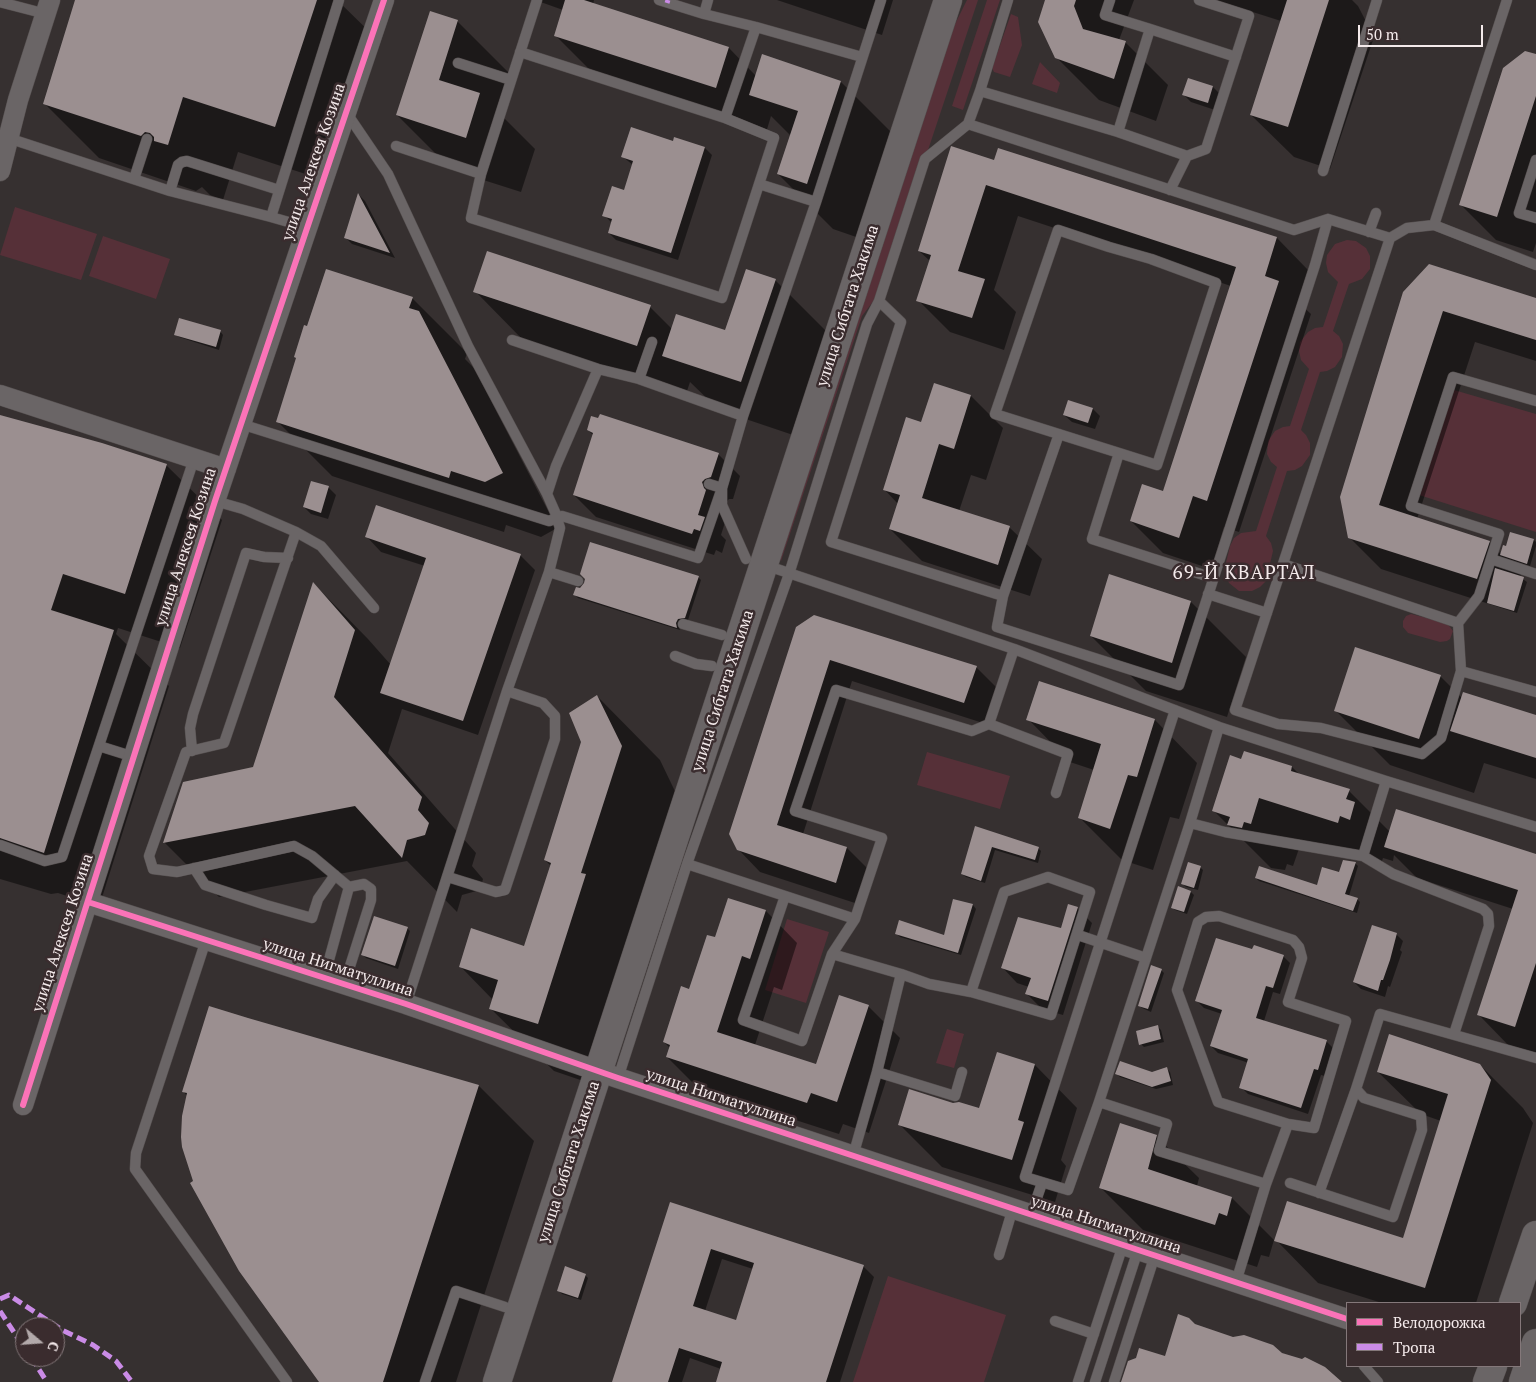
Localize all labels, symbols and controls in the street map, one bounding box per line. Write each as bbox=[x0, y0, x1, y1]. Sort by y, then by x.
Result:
scale bar bbox=[1361, 15, 1486, 47]
text: 50 m bbox=[1366, 24, 1399, 44]
street label: улица Алексея Козина bbox=[278, 81, 350, 243]
street label: улица Сибгата Хакима bbox=[813, 223, 883, 389]
street label: улица Алексея Козина bbox=[151, 465, 221, 629]
district label: 69-Й КВАРТАЛ bbox=[1171, 563, 1317, 585]
street label: улица Сибгата Хакима bbox=[688, 608, 758, 774]
street label: улица Алексея Козина bbox=[28, 851, 98, 1015]
street label: улица Нигматуллина bbox=[260, 935, 416, 1001]
street label: улица Нигматуллина bbox=[643, 1065, 799, 1131]
street label: улица Сибгата Хакима bbox=[534, 1079, 604, 1245]
street label: улица Нигматуллина bbox=[1028, 1192, 1184, 1258]
legend bbox=[1346, 1302, 1521, 1367]
text: Велодорожка bbox=[1393, 1312, 1486, 1332]
north arrow bbox=[15, 1317, 65, 1367]
text: Тропа bbox=[1393, 1337, 1435, 1357]
text: С bbox=[43, 1339, 64, 1354]

